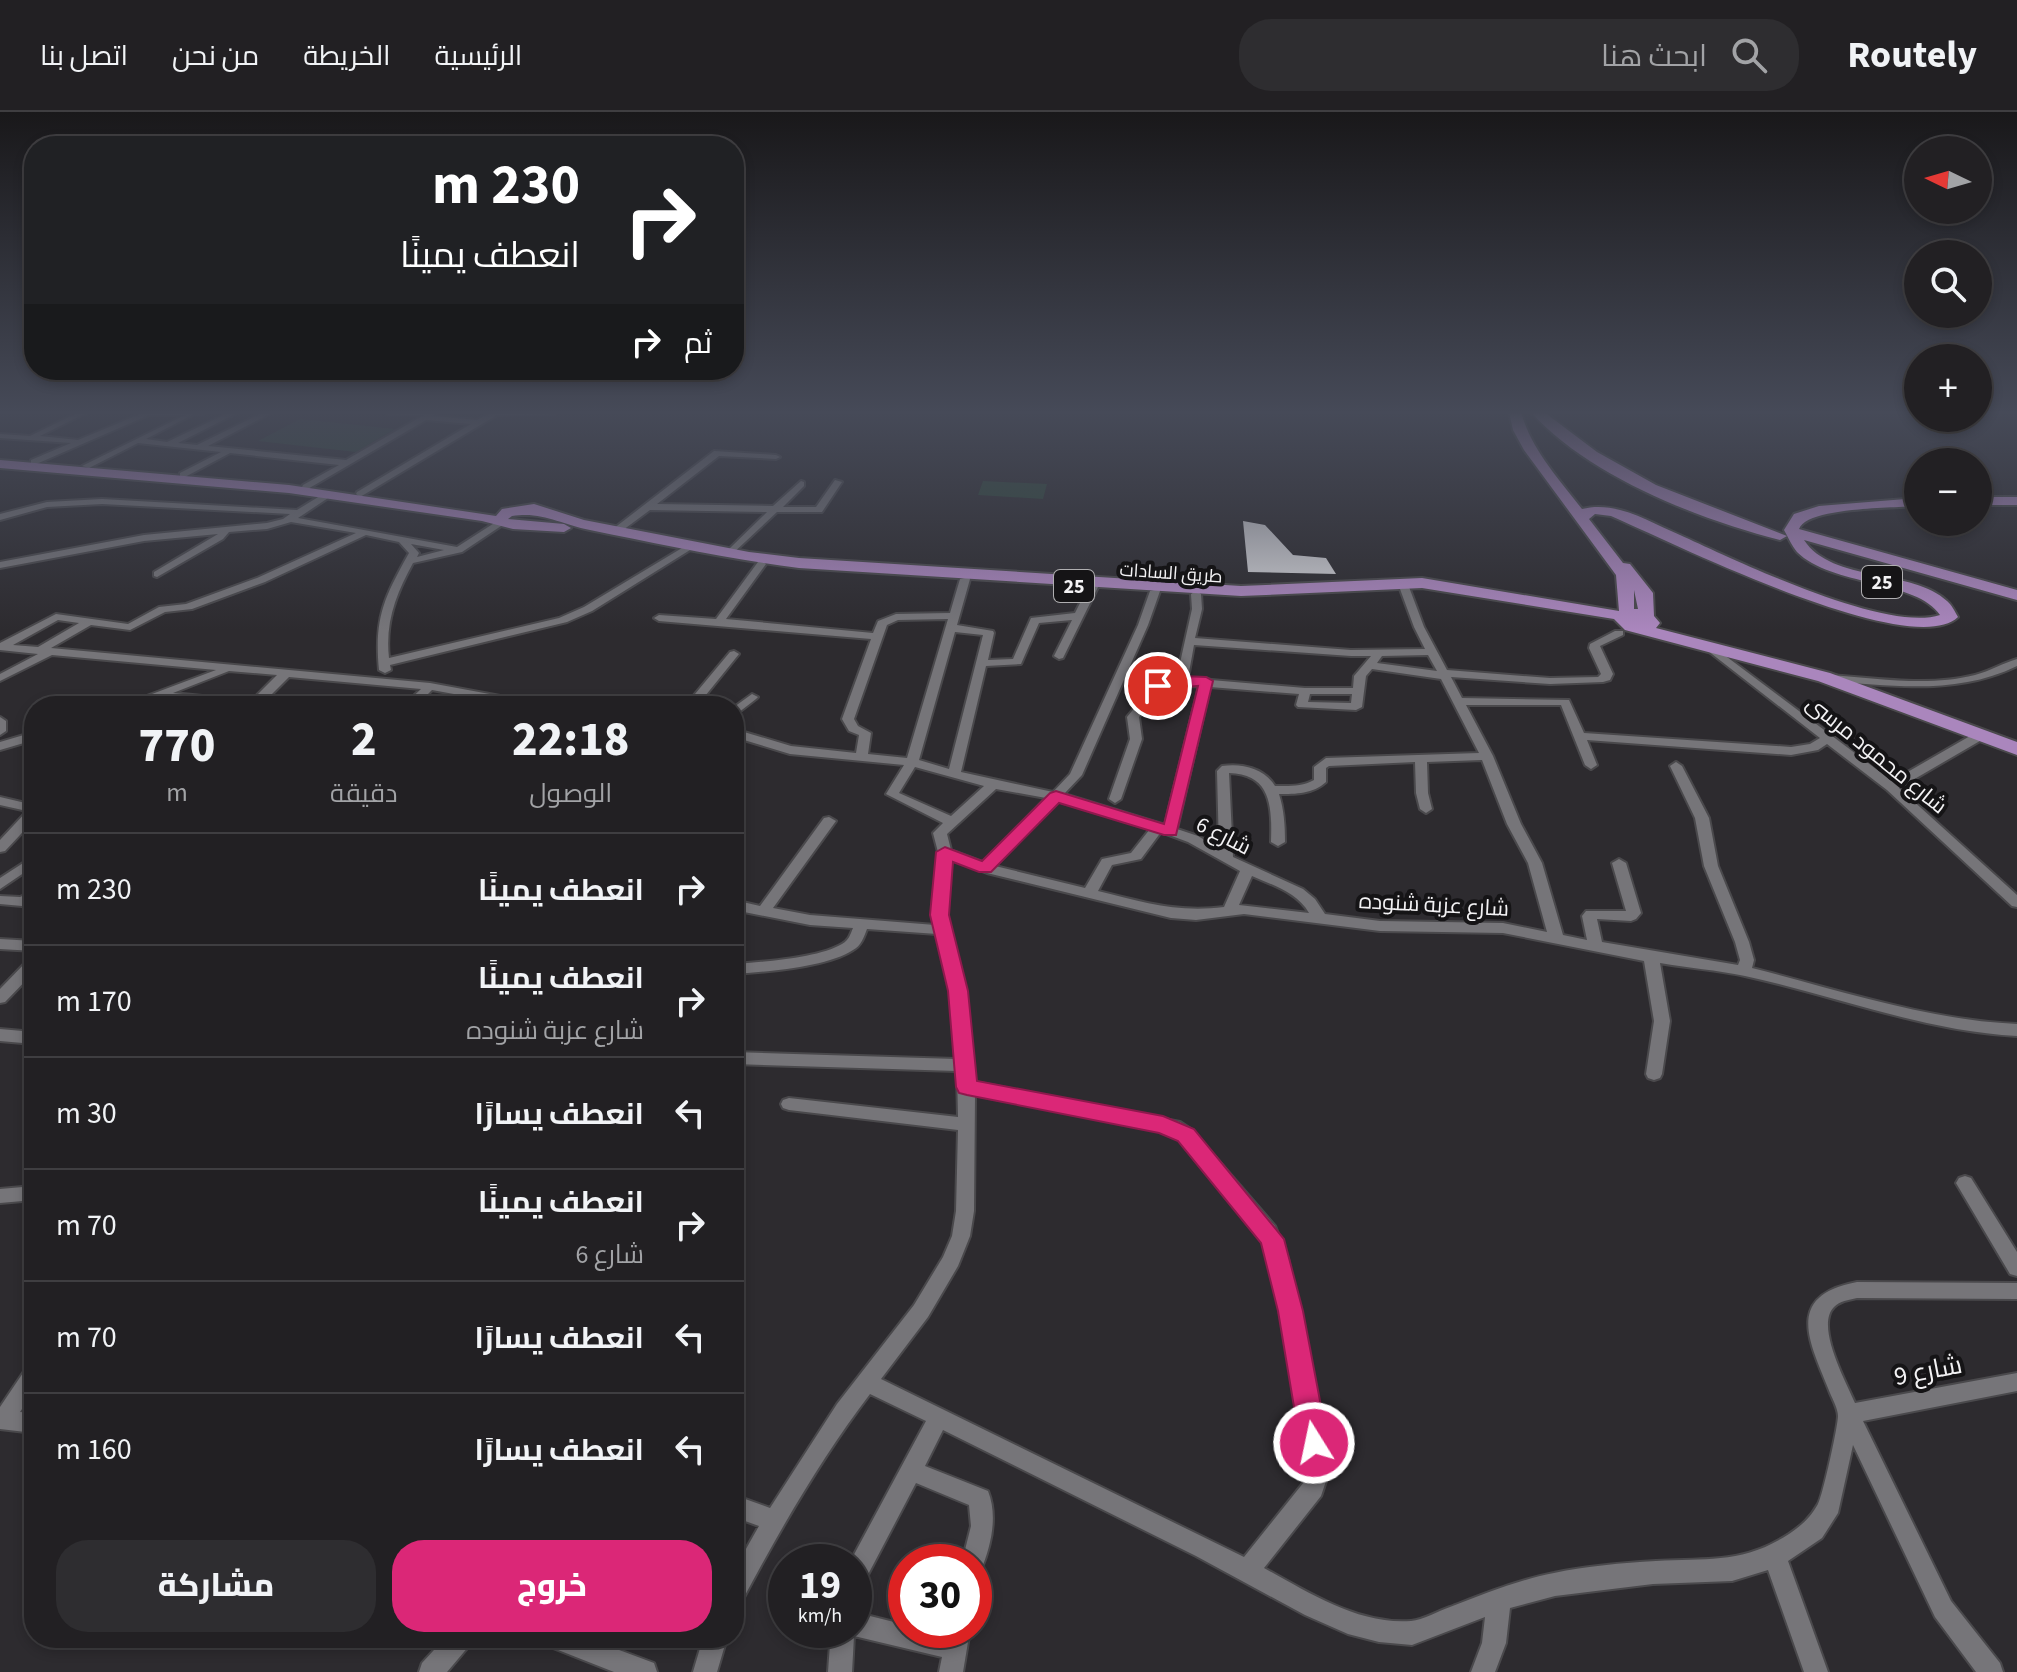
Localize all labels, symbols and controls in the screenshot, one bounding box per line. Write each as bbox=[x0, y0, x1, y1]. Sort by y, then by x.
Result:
search box bbox=[1239, 19, 1799, 91]
text: Routely bbox=[1847, 28, 1977, 82]
icon: search bbox=[1727, 33, 1771, 77]
text: ابحث هنا bbox=[1601, 35, 1707, 78]
text: اتصل بنا bbox=[40, 36, 128, 76]
text: من نحن bbox=[172, 36, 259, 76]
text: الخريطة bbox=[303, 36, 391, 76]
text: الرئيسية bbox=[435, 36, 522, 76]
north arrow bbox=[1904, 136, 1992, 224]
map controls bbox=[1904, 136, 1992, 536]
text: 230 m bbox=[432, 146, 580, 225]
icon: right bbox=[608, 168, 712, 272]
text: انعطف يمينًا bbox=[400, 230, 580, 281]
button: search bbox=[1904, 240, 1992, 328]
icon: right bbox=[624, 320, 668, 364]
text: ثم bbox=[684, 322, 712, 365]
button: + bbox=[1904, 344, 1992, 432]
button: − bbox=[1904, 448, 1992, 536]
street label: طريق السادات bbox=[1119, 557, 1223, 590]
road number: 25 bbox=[1862, 566, 1902, 598]
road number: 25 bbox=[1054, 570, 1094, 602]
pin bbox=[1124, 652, 1192, 720]
icon: arrive bbox=[1136, 664, 1180, 708]
street label: شارع محمود مرسى bbox=[1799, 688, 1954, 822]
text: 2 bbox=[351, 706, 377, 774]
text: 22:18 bbox=[512, 706, 630, 774]
text: 770 bbox=[139, 712, 215, 780]
text: m bbox=[166, 774, 188, 811]
text: دقيقة bbox=[330, 775, 398, 812]
text: الوصول bbox=[529, 775, 612, 812]
street label: شارع 6 bbox=[1190, 808, 1257, 863]
icon: right bbox=[668, 867, 712, 911]
text: 230 m bbox=[56, 868, 132, 911]
text: انعطف يمينًا bbox=[478, 869, 644, 912]
street label: شارع عزبة شنوده bbox=[1358, 885, 1510, 925]
text: انعطف يمينًا bbox=[478, 957, 644, 1000]
icon: right bbox=[668, 979, 712, 1023]
text: 170 m bbox=[56, 980, 132, 1023]
text: شارع عزبة شنوده bbox=[466, 1012, 644, 1049]
icon: left bbox=[668, 1091, 712, 1135]
text: 30 m bbox=[56, 1092, 117, 1135]
text: انعطف يسارًا bbox=[474, 1093, 644, 1136]
text: انعطف يمينًا bbox=[478, 1181, 644, 1224]
icon: right bbox=[668, 1203, 712, 1247]
text: 70 m bbox=[56, 1204, 117, 1247]
text: شارع 6 bbox=[576, 1236, 644, 1273]
icon: left bbox=[668, 1315, 712, 1359]
text: 70 m bbox=[56, 1316, 117, 1359]
text: انعطف يسارًا bbox=[474, 1317, 644, 1360]
street label: شارع 9 bbox=[1891, 1346, 1965, 1395]
position arrow bbox=[1272, 1401, 1356, 1485]
icon: left bbox=[668, 1427, 712, 1471]
text: 160 m bbox=[56, 1428, 132, 1471]
text: انعطف يسارًا bbox=[474, 1429, 644, 1472]
button: مشاركة bbox=[56, 1540, 376, 1632]
button: خروج bbox=[392, 1540, 712, 1632]
speed limit sign: 30 bbox=[888, 1544, 992, 1648]
text: 19 bbox=[799, 1557, 841, 1614]
text: km/h bbox=[798, 1602, 842, 1630]

